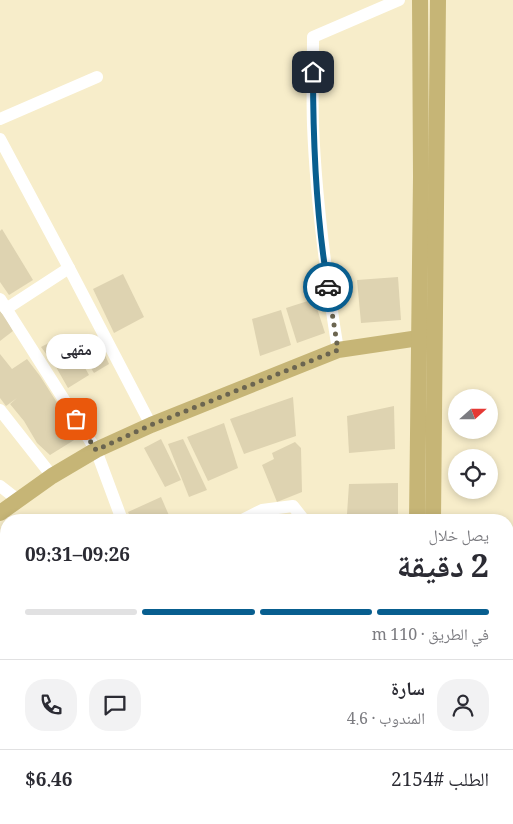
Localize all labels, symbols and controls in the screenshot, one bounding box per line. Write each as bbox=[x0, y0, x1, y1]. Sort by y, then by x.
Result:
pin bbox=[292, 51, 334, 93]
icon: home bbox=[299, 58, 327, 86]
courier bbox=[303, 262, 353, 312]
icon: car bbox=[314, 273, 342, 301]
callout: مقهى bbox=[46, 334, 106, 369]
text: مقهى bbox=[60, 338, 92, 365]
north arrow bbox=[448, 389, 498, 439]
map controls bbox=[448, 389, 498, 499]
pin bbox=[55, 398, 97, 440]
icon: bag bbox=[62, 405, 90, 433]
button: locate bbox=[448, 449, 498, 499]
text: يصل خلال bbox=[429, 524, 489, 551]
text: 09:26–09:31 bbox=[25, 541, 130, 573]
text: 2 دقيقة bbox=[397, 543, 489, 597]
text: في الطريق · 110 m bbox=[372, 623, 489, 650]
text: سارة bbox=[391, 675, 425, 707]
button: phone bbox=[25, 679, 77, 731]
button: chat bbox=[89, 679, 141, 731]
button: person bbox=[437, 679, 489, 731]
text: المندوب · 4.6 bbox=[347, 707, 425, 734]
text: $6.46 bbox=[25, 766, 72, 798]
text: الطلب #2154 bbox=[391, 766, 489, 798]

